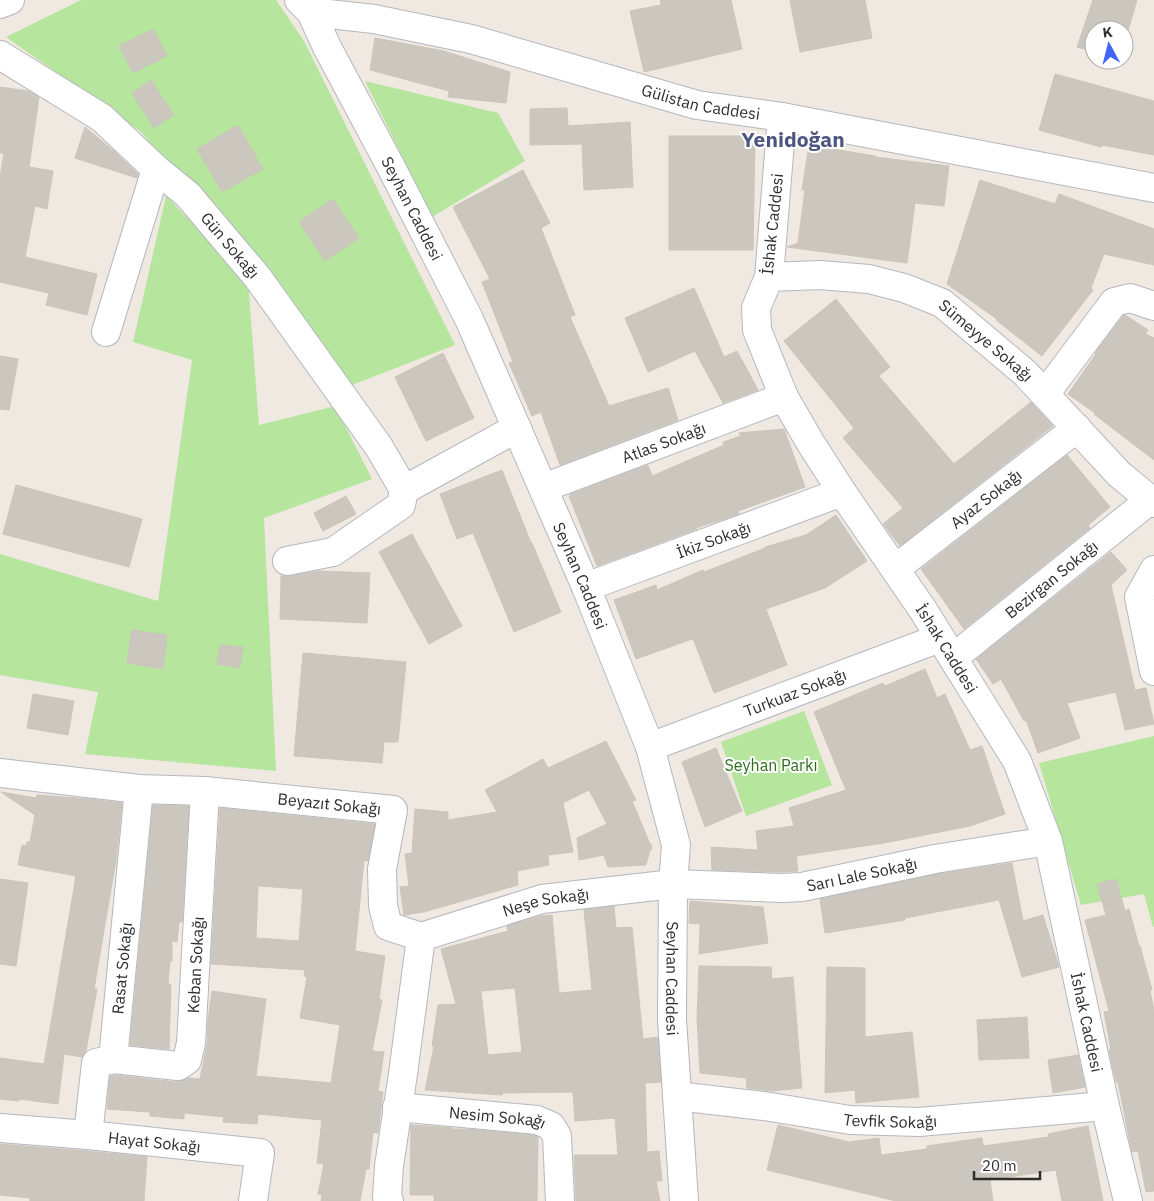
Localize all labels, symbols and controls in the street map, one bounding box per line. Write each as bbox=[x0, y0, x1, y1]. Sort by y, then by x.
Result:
north arrow bbox=[1084, 20, 1134, 70]
text: K bbox=[1101, 23, 1114, 42]
street label: Gülistan Caddesi bbox=[639, 79, 761, 124]
district label: Yenidoğan bbox=[741, 125, 845, 153]
street label: Seyhan Caddesi bbox=[377, 153, 447, 264]
street label: İshak Caddesi bbox=[757, 172, 787, 276]
street label: Gün Sokağı bbox=[197, 208, 264, 282]
street label: Sümeyye Sokağı bbox=[935, 295, 1038, 386]
street label: Atlas Sokağı bbox=[619, 418, 708, 467]
street label: Ayaz Sokağı bbox=[946, 465, 1026, 533]
street label: İkiz Sokağı bbox=[674, 517, 753, 563]
street label: Seyhan Caddesi bbox=[549, 519, 612, 632]
street label: Bezirgan Sokağı bbox=[1001, 536, 1102, 623]
street label: İshak Caddesi bbox=[912, 600, 982, 697]
street label: Turkuaz Sokağı bbox=[741, 664, 849, 721]
park label: Seyhan Parkı bbox=[725, 755, 817, 775]
street label: Beyazıt Sokağı bbox=[277, 788, 382, 819]
street label: Sarı Lale Sokağı bbox=[805, 853, 919, 896]
street label: Neşe Sokağı bbox=[500, 884, 590, 921]
street label: Keban Sokağı bbox=[183, 916, 208, 1014]
street label: Seyhan Caddesi bbox=[662, 921, 683, 1036]
street label: Rasat Sokağı bbox=[107, 922, 136, 1015]
street label: İshak Caddesi bbox=[1067, 971, 1107, 1074]
street label: Nesim Sokağı bbox=[448, 1102, 549, 1133]
street label: Tevfik Sokağı bbox=[842, 1109, 938, 1132]
street label: Hayat Sokağı bbox=[107, 1127, 202, 1157]
scale bar bbox=[974, 1148, 1040, 1180]
text: 20 m bbox=[982, 1156, 1017, 1175]

